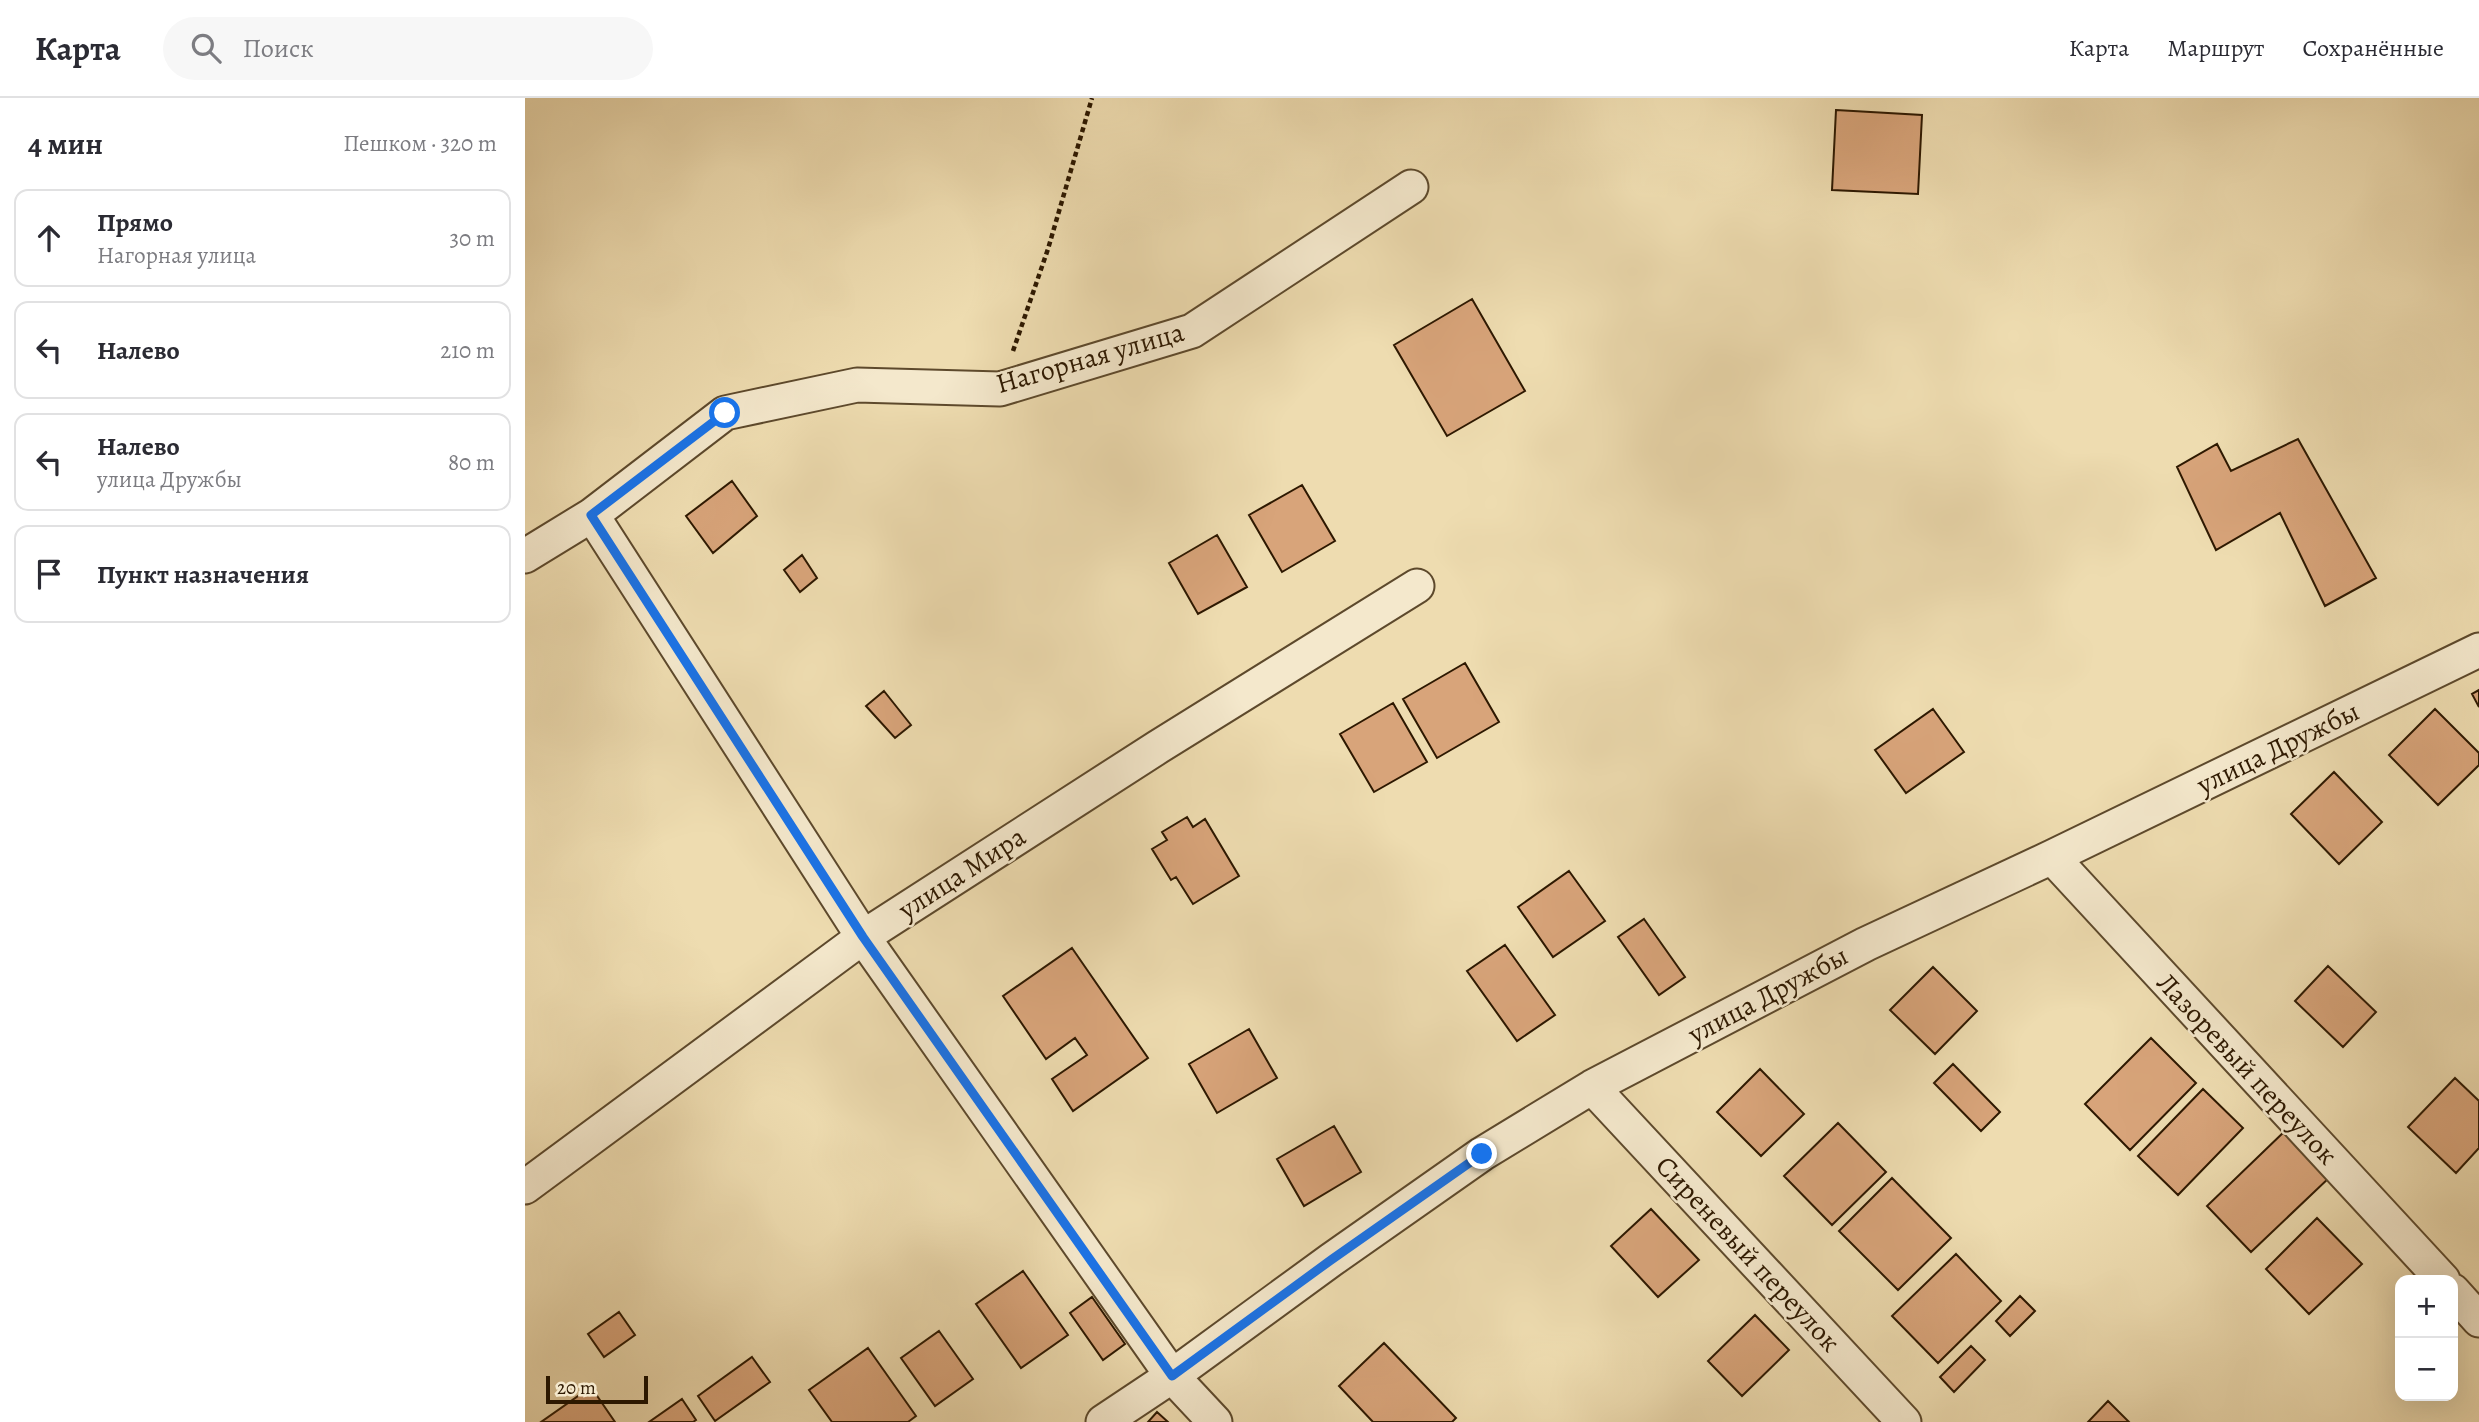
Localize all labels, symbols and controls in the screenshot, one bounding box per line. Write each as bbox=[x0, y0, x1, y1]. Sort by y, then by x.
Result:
search box bbox=[163, 17, 653, 80]
text: Карта bbox=[35, 26, 121, 71]
icon: search bbox=[187, 29, 225, 67]
text: Поиск bbox=[243, 31, 314, 66]
text: Карта bbox=[2069, 32, 2129, 64]
text: Маршрут bbox=[2167, 32, 2265, 64]
text: Сохранённые bbox=[2303, 32, 2444, 64]
text: 4 мин bbox=[28, 124, 103, 164]
text: Пешком · 320 m bbox=[343, 128, 497, 159]
text: Прямо bbox=[97, 205, 173, 240]
icon: ahead bbox=[30, 219, 68, 257]
text: 30 m bbox=[449, 223, 495, 254]
text: Нагорная улица bbox=[97, 240, 256, 271]
street label: Нагорная улица bbox=[992, 313, 1188, 403]
icon: left bbox=[30, 331, 68, 369]
text: Налево bbox=[97, 333, 180, 368]
text: 210 m bbox=[440, 335, 495, 366]
route start bbox=[709, 397, 740, 428]
text: Налево bbox=[97, 429, 180, 464]
icon: left bbox=[30, 443, 68, 481]
text: 80 m bbox=[448, 447, 495, 478]
text: улица Дружбы bbox=[97, 464, 242, 495]
icon: arrive bbox=[30, 555, 68, 593]
text: Пункт назначения bbox=[97, 557, 309, 592]
street label: улица Дружбы bbox=[2190, 692, 2366, 804]
street label: улица Мира bbox=[890, 818, 1033, 929]
street label: улица Дружбы bbox=[1680, 937, 1855, 1054]
street label: Лазоревый переулок bbox=[2148, 965, 2346, 1173]
route end bbox=[1466, 1138, 1497, 1169]
street label: Сиреневый переулок bbox=[1647, 1148, 1849, 1360]
map controls bbox=[2395, 1275, 2458, 1401]
button: + bbox=[2395, 1275, 2458, 1338]
button: − bbox=[2395, 1338, 2458, 1401]
scale bar bbox=[546, 1373, 647, 1405]
text: 20 m bbox=[557, 1375, 596, 1401]

